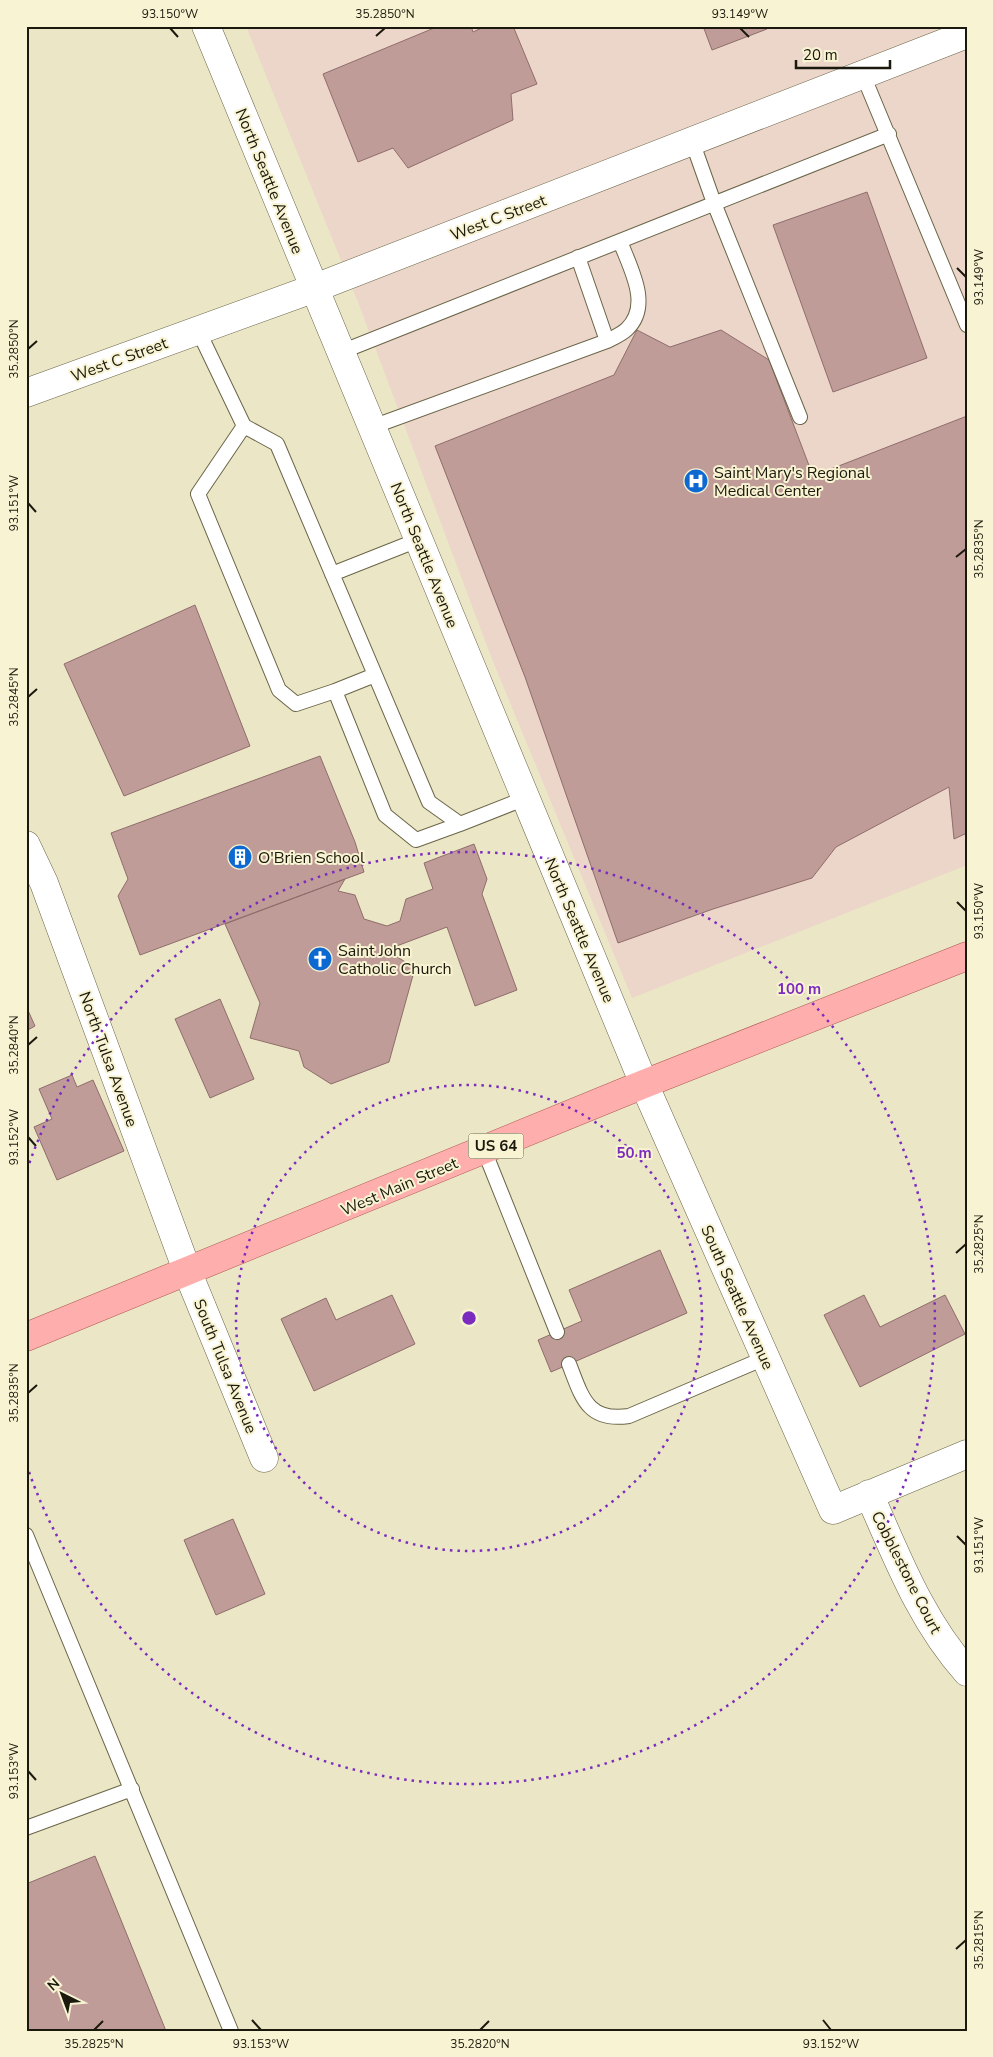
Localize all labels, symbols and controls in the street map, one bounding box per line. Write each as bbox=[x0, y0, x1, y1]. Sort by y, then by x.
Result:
text: 93.150°W bbox=[142, 6, 198, 22]
text: 35.2850°N bbox=[355, 6, 415, 22]
text: 93.149°W bbox=[712, 6, 768, 22]
scale bar bbox=[796, 38, 889, 70]
text: 20 m bbox=[803, 45, 838, 65]
street label: North Seattle Avenue bbox=[230, 105, 308, 257]
street label: West C Street bbox=[447, 189, 550, 246]
text: 93.149°W bbox=[971, 249, 987, 305]
text: 35.2850°N bbox=[6, 319, 22, 379]
street label: West C Street bbox=[68, 332, 171, 388]
place label: Saint Mary's Regional Medical Center bbox=[714, 462, 870, 502]
hospital icon: Saint Mary's Regional Medical Center bbox=[683, 468, 709, 494]
text: 93.151°W bbox=[6, 475, 22, 531]
street label: North Seattle Avenue bbox=[385, 479, 463, 631]
text: 35.2835°N bbox=[971, 519, 987, 579]
text: 35.2845°N bbox=[6, 667, 22, 727]
building icon: O'Brien School bbox=[227, 844, 253, 870]
place label: O'Brien School bbox=[258, 847, 365, 869]
street label: North Seattle Avenue bbox=[539, 855, 620, 1006]
text: 93.150°W bbox=[971, 883, 987, 939]
place label: Saint John Catholic Church bbox=[338, 940, 452, 980]
church icon: Saint John Catholic Church bbox=[307, 946, 333, 972]
text: 100 m bbox=[777, 979, 821, 999]
street label: North Tulsa Avenue bbox=[73, 989, 143, 1130]
text: 35.2840°N bbox=[6, 1015, 22, 1075]
text: 93.152°W bbox=[6, 1109, 22, 1165]
road number: US 64 bbox=[468, 1134, 524, 1158]
text: 50 m bbox=[616, 1143, 652, 1163]
street label: West Main Street bbox=[337, 1152, 462, 1222]
text: 35.2825°N bbox=[971, 1214, 987, 1274]
street label: South Seattle Avenue bbox=[695, 1222, 779, 1373]
street label: South Tulsa Avenue bbox=[188, 1296, 262, 1437]
centre of rings bbox=[460, 1309, 478, 1327]
text: 35.2835°N bbox=[6, 1363, 22, 1423]
street label: Cobblestone Court bbox=[866, 1508, 947, 1638]
text: 93.151°W bbox=[971, 1517, 987, 1573]
text: 93.153°W bbox=[6, 1743, 22, 1799]
text: 35.2815°N bbox=[971, 1910, 987, 1970]
north arrow bbox=[38, 1970, 88, 2020]
text: N bbox=[43, 1974, 64, 1995]
text: 35.2825°N bbox=[64, 2036, 124, 2052]
text: 93.153°W bbox=[233, 2036, 289, 2052]
text: 35.2820°N bbox=[450, 2036, 510, 2052]
text: 93.152°W bbox=[803, 2036, 859, 2052]

